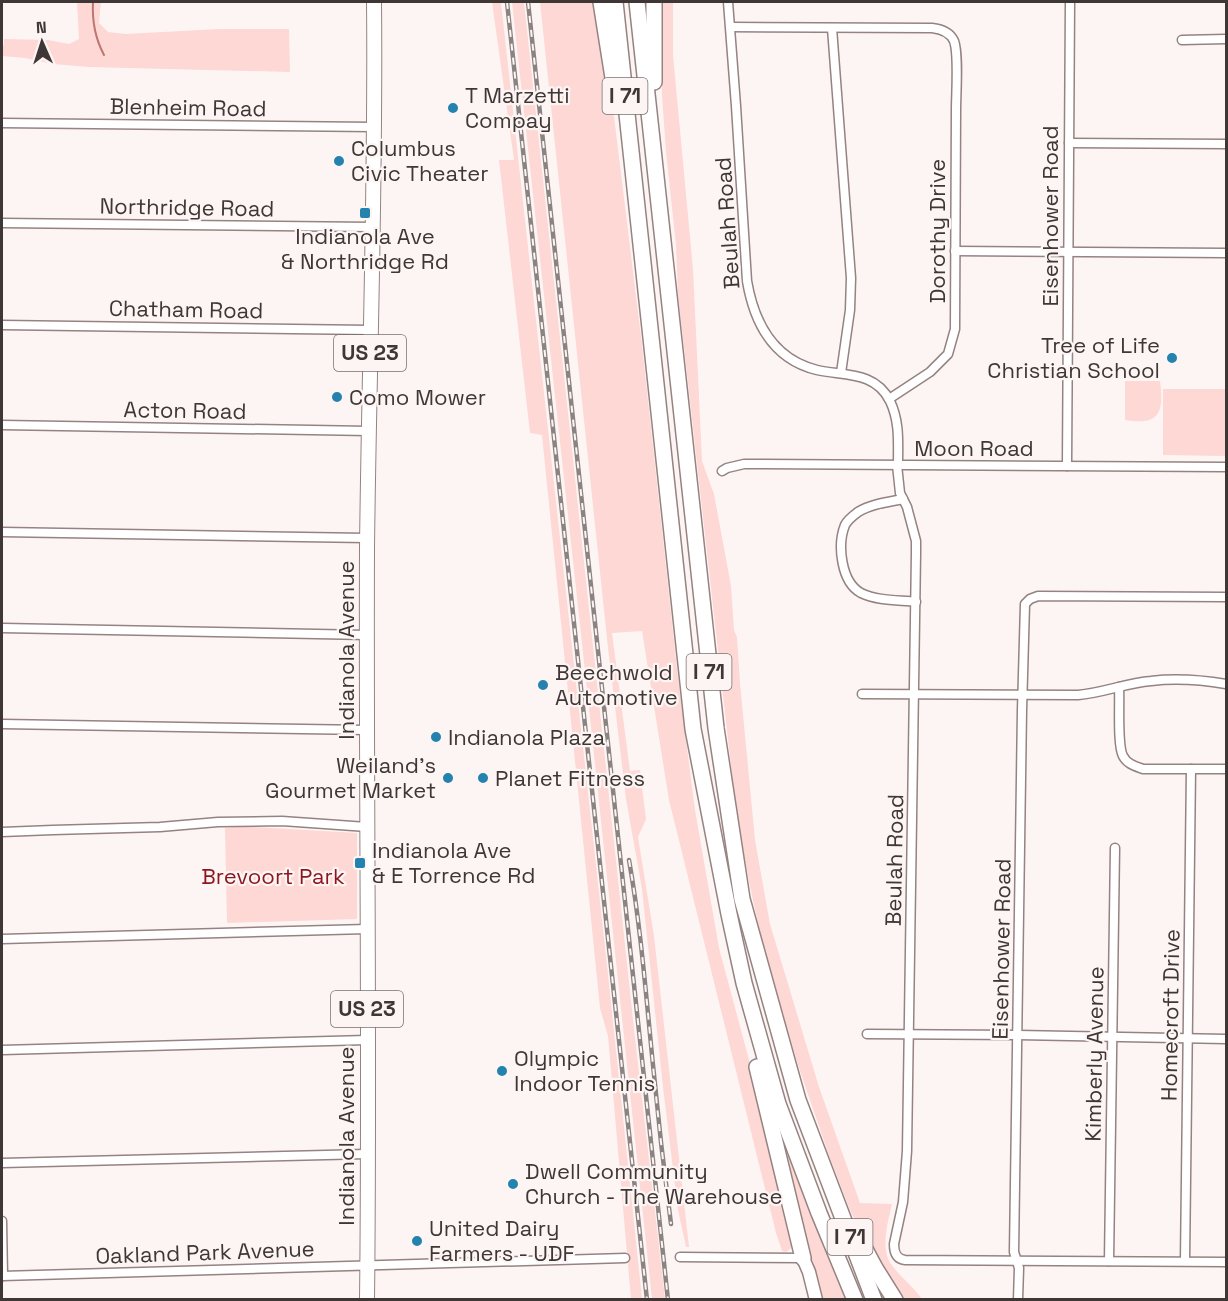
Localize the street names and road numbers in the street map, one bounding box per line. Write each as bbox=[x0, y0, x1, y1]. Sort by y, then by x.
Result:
road number: I 71 bbox=[602, 78, 648, 114]
street label: Blenheim Road bbox=[109, 92, 267, 122]
street label: Eisenhower Road bbox=[1036, 125, 1064, 307]
street label: Beulah Road bbox=[708, 156, 746, 290]
street label: Dorothy Drive bbox=[923, 159, 951, 303]
street label: Northridge Road bbox=[99, 191, 275, 223]
street label: Chatham Road bbox=[109, 294, 263, 324]
road number: US 23 bbox=[334, 335, 406, 371]
street label: Acton Road bbox=[123, 395, 247, 425]
street label: Moon Road bbox=[914, 434, 1034, 462]
street label: Indianola Avenue bbox=[332, 560, 360, 740]
road number: I 71 bbox=[686, 654, 732, 690]
street label: Beulah Road bbox=[879, 794, 909, 926]
street label: Eisenhower Road bbox=[985, 858, 1017, 1040]
street label: Homecroft Drive bbox=[1155, 929, 1185, 1101]
street label: Kimberly Avenue bbox=[1078, 966, 1110, 1142]
road number: US 23 bbox=[331, 991, 403, 1027]
street label: Indianola Avenue bbox=[332, 1046, 360, 1226]
road number: I 71 bbox=[828, 1219, 872, 1255]
street label: Oakland Park Avenue bbox=[95, 1234, 315, 1270]

